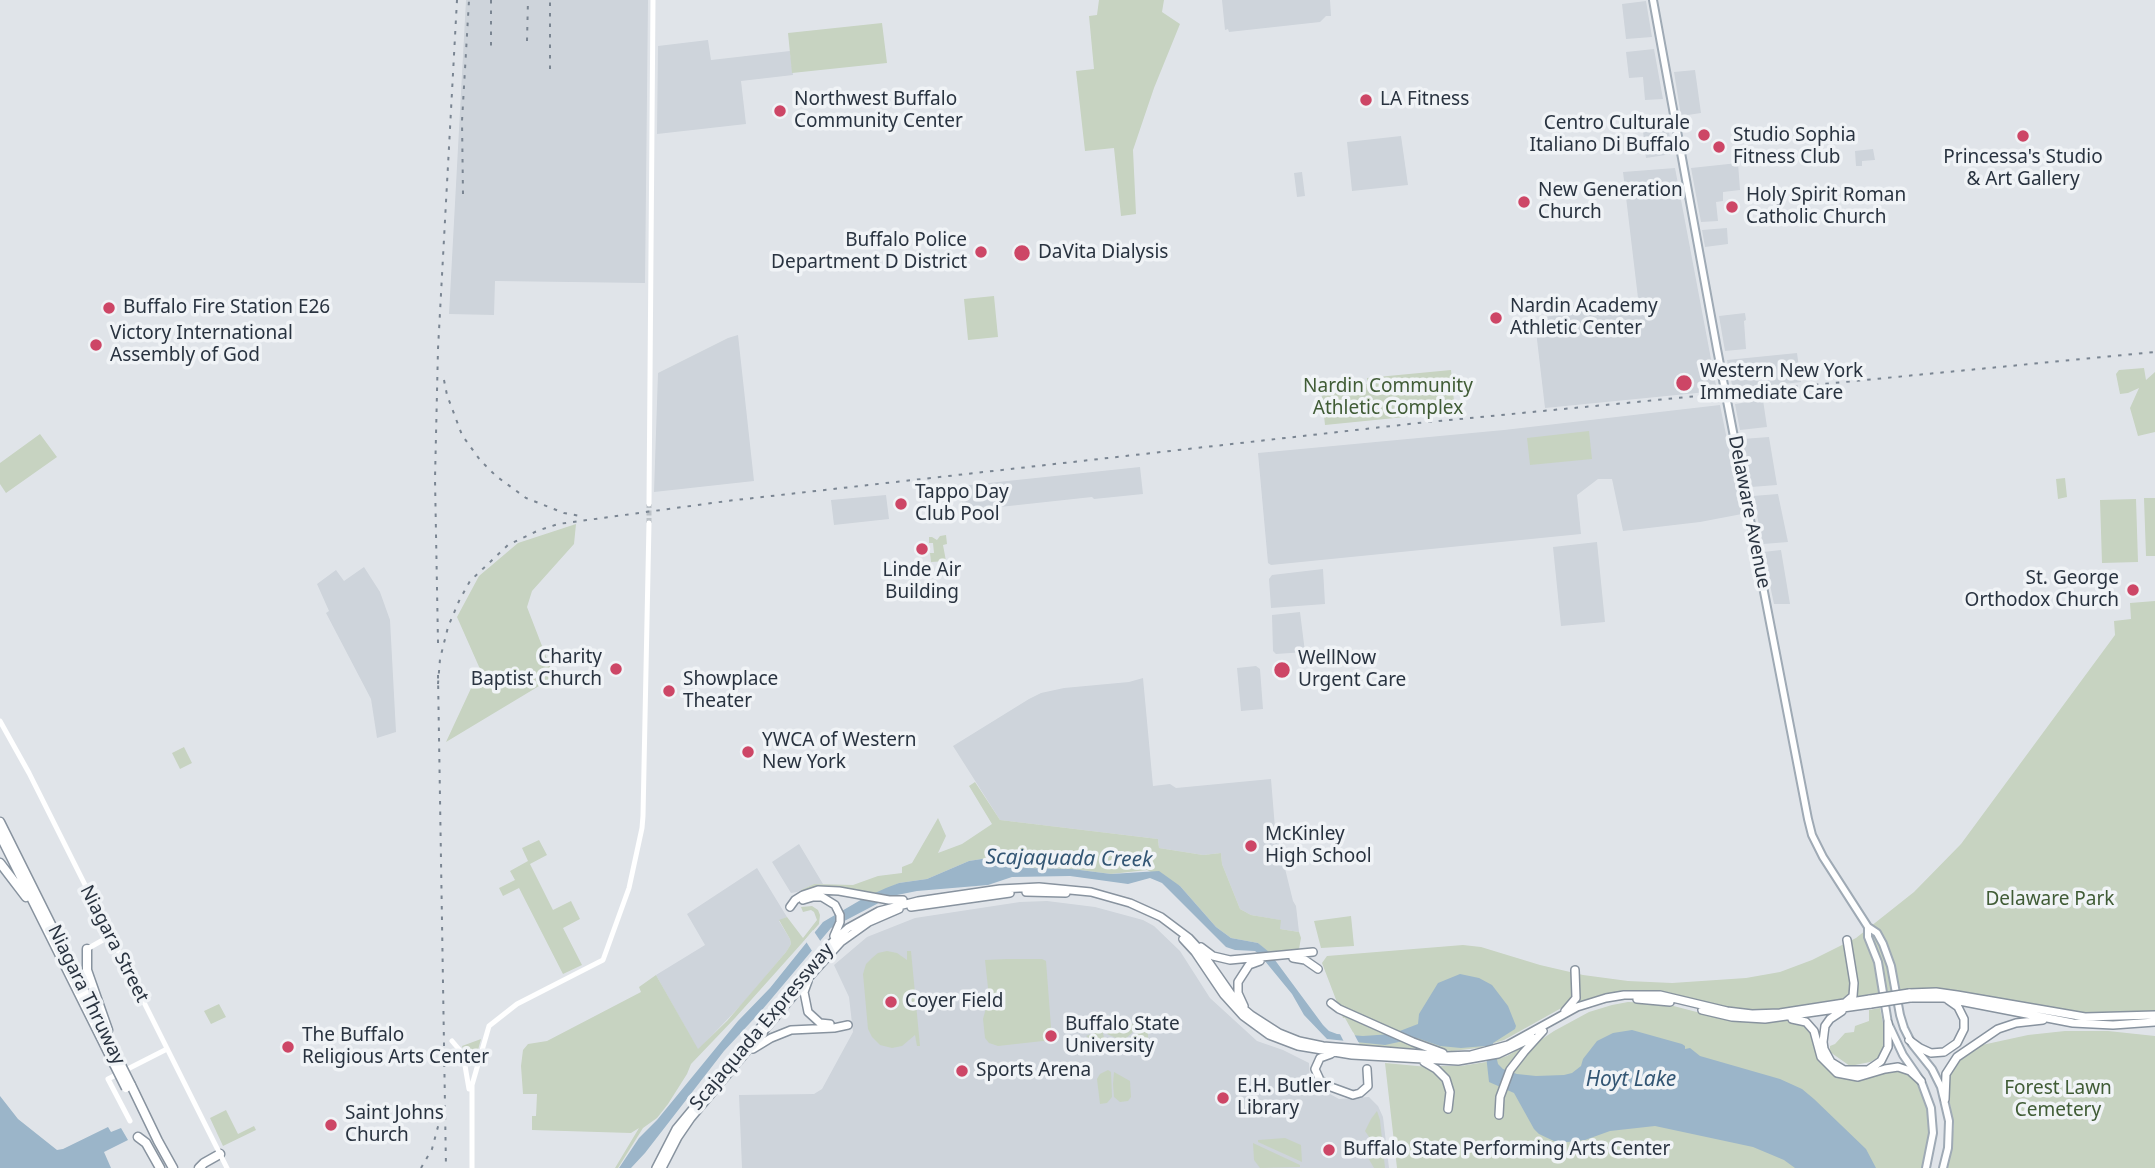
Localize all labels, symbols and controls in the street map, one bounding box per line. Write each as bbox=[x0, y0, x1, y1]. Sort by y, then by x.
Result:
place label: Northwest Buffalo Community Center bbox=[794, 89, 963, 133]
place label: LA Fitness bbox=[1380, 89, 1469, 111]
marker: LA Fitness bbox=[1358, 92, 1374, 108]
marker: Northwest Buffalo Community Center bbox=[772, 103, 788, 119]
place label: Centro Culturale Italiano Di Buffalo bbox=[1529, 113, 1690, 157]
place label: Studio Sophia Fitness Club bbox=[1733, 125, 1856, 169]
marker: Centro Culturale Italiano Di Buffalo bbox=[1696, 127, 1712, 143]
marker: Princessa's Studio & Art Gallery bbox=[2015, 128, 2031, 144]
marker: Studio Sophia Fitness Club bbox=[1711, 139, 1727, 155]
place label: Princessa's Studio & Art Gallery bbox=[1943, 147, 2103, 191]
place label: New Generation Church bbox=[1538, 180, 1683, 224]
place label: Holy Spirit Roman Catholic Church bbox=[1746, 185, 1906, 229]
marker: New Generation Church bbox=[1516, 194, 1532, 210]
marker: Holy Spirit Roman Catholic Church bbox=[1724, 199, 1740, 215]
place label: Buffalo Police Department D District bbox=[771, 230, 967, 274]
place label: DaVita Dialysis bbox=[1038, 242, 1168, 264]
marker: DaVita Dialysis bbox=[1012, 243, 1032, 263]
marker: Buffalo Police Department D District bbox=[973, 244, 989, 260]
place label: Nardin Academy Athletic Center bbox=[1510, 296, 1658, 340]
place label: Buffalo Fire Station E26 bbox=[123, 297, 330, 319]
marker: Buffalo Fire Station E26 bbox=[101, 300, 117, 316]
marker: Nardin Academy Athletic Center bbox=[1488, 310, 1504, 326]
place label: Victory International Assembly of God bbox=[110, 323, 293, 367]
marker: Victory International Assembly of God bbox=[88, 337, 104, 353]
place label: Western New York Immediate Care bbox=[1700, 361, 1863, 405]
marker: Western New York Immediate Care bbox=[1674, 373, 1694, 393]
park label: Nardin Community Athletic Complex bbox=[1303, 376, 1473, 420]
street label: Delaware Avenue bbox=[1723, 433, 1775, 591]
place label: Tappo Day Club Pool bbox=[915, 482, 1009, 526]
marker: Tappo Day Club Pool bbox=[893, 496, 909, 512]
marker: Linde Air Building bbox=[914, 541, 930, 557]
place label: Linde Air Building bbox=[883, 560, 961, 604]
place label: St. George Orthodox Church bbox=[1965, 568, 2119, 612]
marker: St. George Orthodox Church bbox=[2125, 582, 2141, 598]
place label: Charity Baptist Church bbox=[471, 647, 602, 691]
place label: WellNow Urgent Care bbox=[1298, 648, 1406, 692]
marker: WellNow Urgent Care bbox=[1272, 660, 1292, 680]
marker: Charity Baptist Church bbox=[608, 661, 624, 677]
place label: Showplace Theater bbox=[683, 669, 778, 713]
marker: Showplace Theater bbox=[661, 683, 677, 699]
place label: YWCA of Western New York bbox=[762, 730, 917, 774]
marker: YWCA of Western New York bbox=[740, 744, 756, 760]
place label: McKinley High School bbox=[1265, 824, 1372, 868]
marker: McKinley High School bbox=[1243, 838, 1259, 854]
water label: Scajaquada Creek bbox=[985, 845, 1153, 873]
street label: Niagara Street bbox=[75, 882, 153, 1006]
park label: Delaware Park bbox=[1985, 889, 2115, 911]
street label: Niagara Thruway bbox=[42, 921, 130, 1069]
street label: Scajaquada Expressway bbox=[685, 939, 839, 1115]
place label: Coyer Field bbox=[905, 991, 1003, 1013]
marker: Coyer Field bbox=[883, 994, 899, 1010]
place label: Buffalo State University bbox=[1065, 1014, 1180, 1058]
place label: The Buffalo Religious Arts Center bbox=[302, 1025, 489, 1069]
marker: Buffalo State University bbox=[1043, 1028, 1059, 1044]
marker: The Buffalo Religious Arts Center bbox=[280, 1039, 296, 1055]
place label: Sports Arena bbox=[976, 1060, 1091, 1082]
marker: Sports Arena bbox=[954, 1063, 970, 1079]
water label: Hoyt Lake bbox=[1586, 1067, 1676, 1093]
place label: E.H. Butler Library bbox=[1237, 1076, 1331, 1120]
park label: Forest Lawn Cemetery bbox=[2004, 1078, 2112, 1122]
marker: E.H. Butler Library bbox=[1215, 1090, 1231, 1106]
place label: Saint Johns Church bbox=[345, 1103, 444, 1147]
marker: Saint Johns Church bbox=[323, 1117, 339, 1133]
place label: Buffalo State Performing Arts Center bbox=[1343, 1139, 1670, 1161]
marker: Buffalo State Performing Arts Center bbox=[1321, 1142, 1337, 1158]

